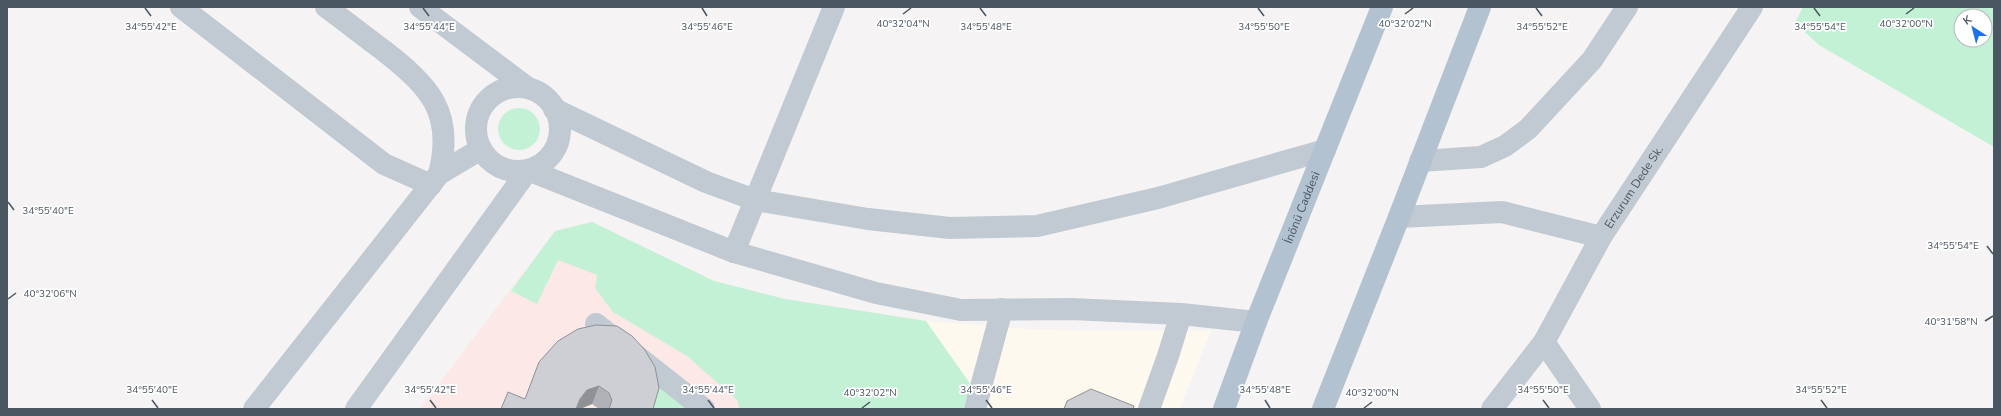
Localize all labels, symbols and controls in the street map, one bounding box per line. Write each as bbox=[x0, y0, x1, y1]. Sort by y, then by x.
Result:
north arrow bbox=[1953, 8, 1993, 48]
text: K bbox=[1960, 12, 1975, 29]
text: 40°32'04"N bbox=[876, 17, 930, 31]
text: 40°32'02"N bbox=[1378, 17, 1432, 31]
text: 40°32'00"N bbox=[1879, 17, 1933, 31]
text: 34°55'42"E bbox=[125, 20, 177, 34]
text: 34°55'44"E bbox=[403, 20, 455, 34]
text: 34°55'46"E bbox=[681, 20, 733, 34]
text: 34°55'48"E bbox=[960, 20, 1012, 34]
text: 34°55'50"E bbox=[1238, 20, 1290, 34]
text: 34°55'52"E bbox=[1516, 20, 1568, 34]
text: 34°55'54"E bbox=[1794, 20, 1846, 34]
street label: Erzurum Dede Sk. bbox=[1601, 142, 1667, 232]
street label: İnönü Caddesi bbox=[1280, 169, 1323, 246]
text: 34°55'40"E bbox=[22, 204, 74, 218]
text: 34°55'54"E bbox=[1927, 239, 1979, 253]
text: 40°32'06"N bbox=[23, 287, 77, 301]
text: 40°31'58"N bbox=[1924, 315, 1978, 329]
text: 34°55'40"E bbox=[126, 383, 178, 397]
text: 34°55'42"E bbox=[404, 383, 456, 397]
text: 34°55'44"E bbox=[682, 383, 734, 397]
text: 34°55'46"E bbox=[960, 383, 1012, 397]
text: 34°55'48"E bbox=[1239, 383, 1291, 397]
text: 34°55'50"E bbox=[1517, 383, 1569, 397]
text: 34°55'52"E bbox=[1795, 383, 1847, 397]
text: 40°32'02"N bbox=[843, 386, 897, 400]
text: 40°32'00"N bbox=[1345, 386, 1399, 400]

